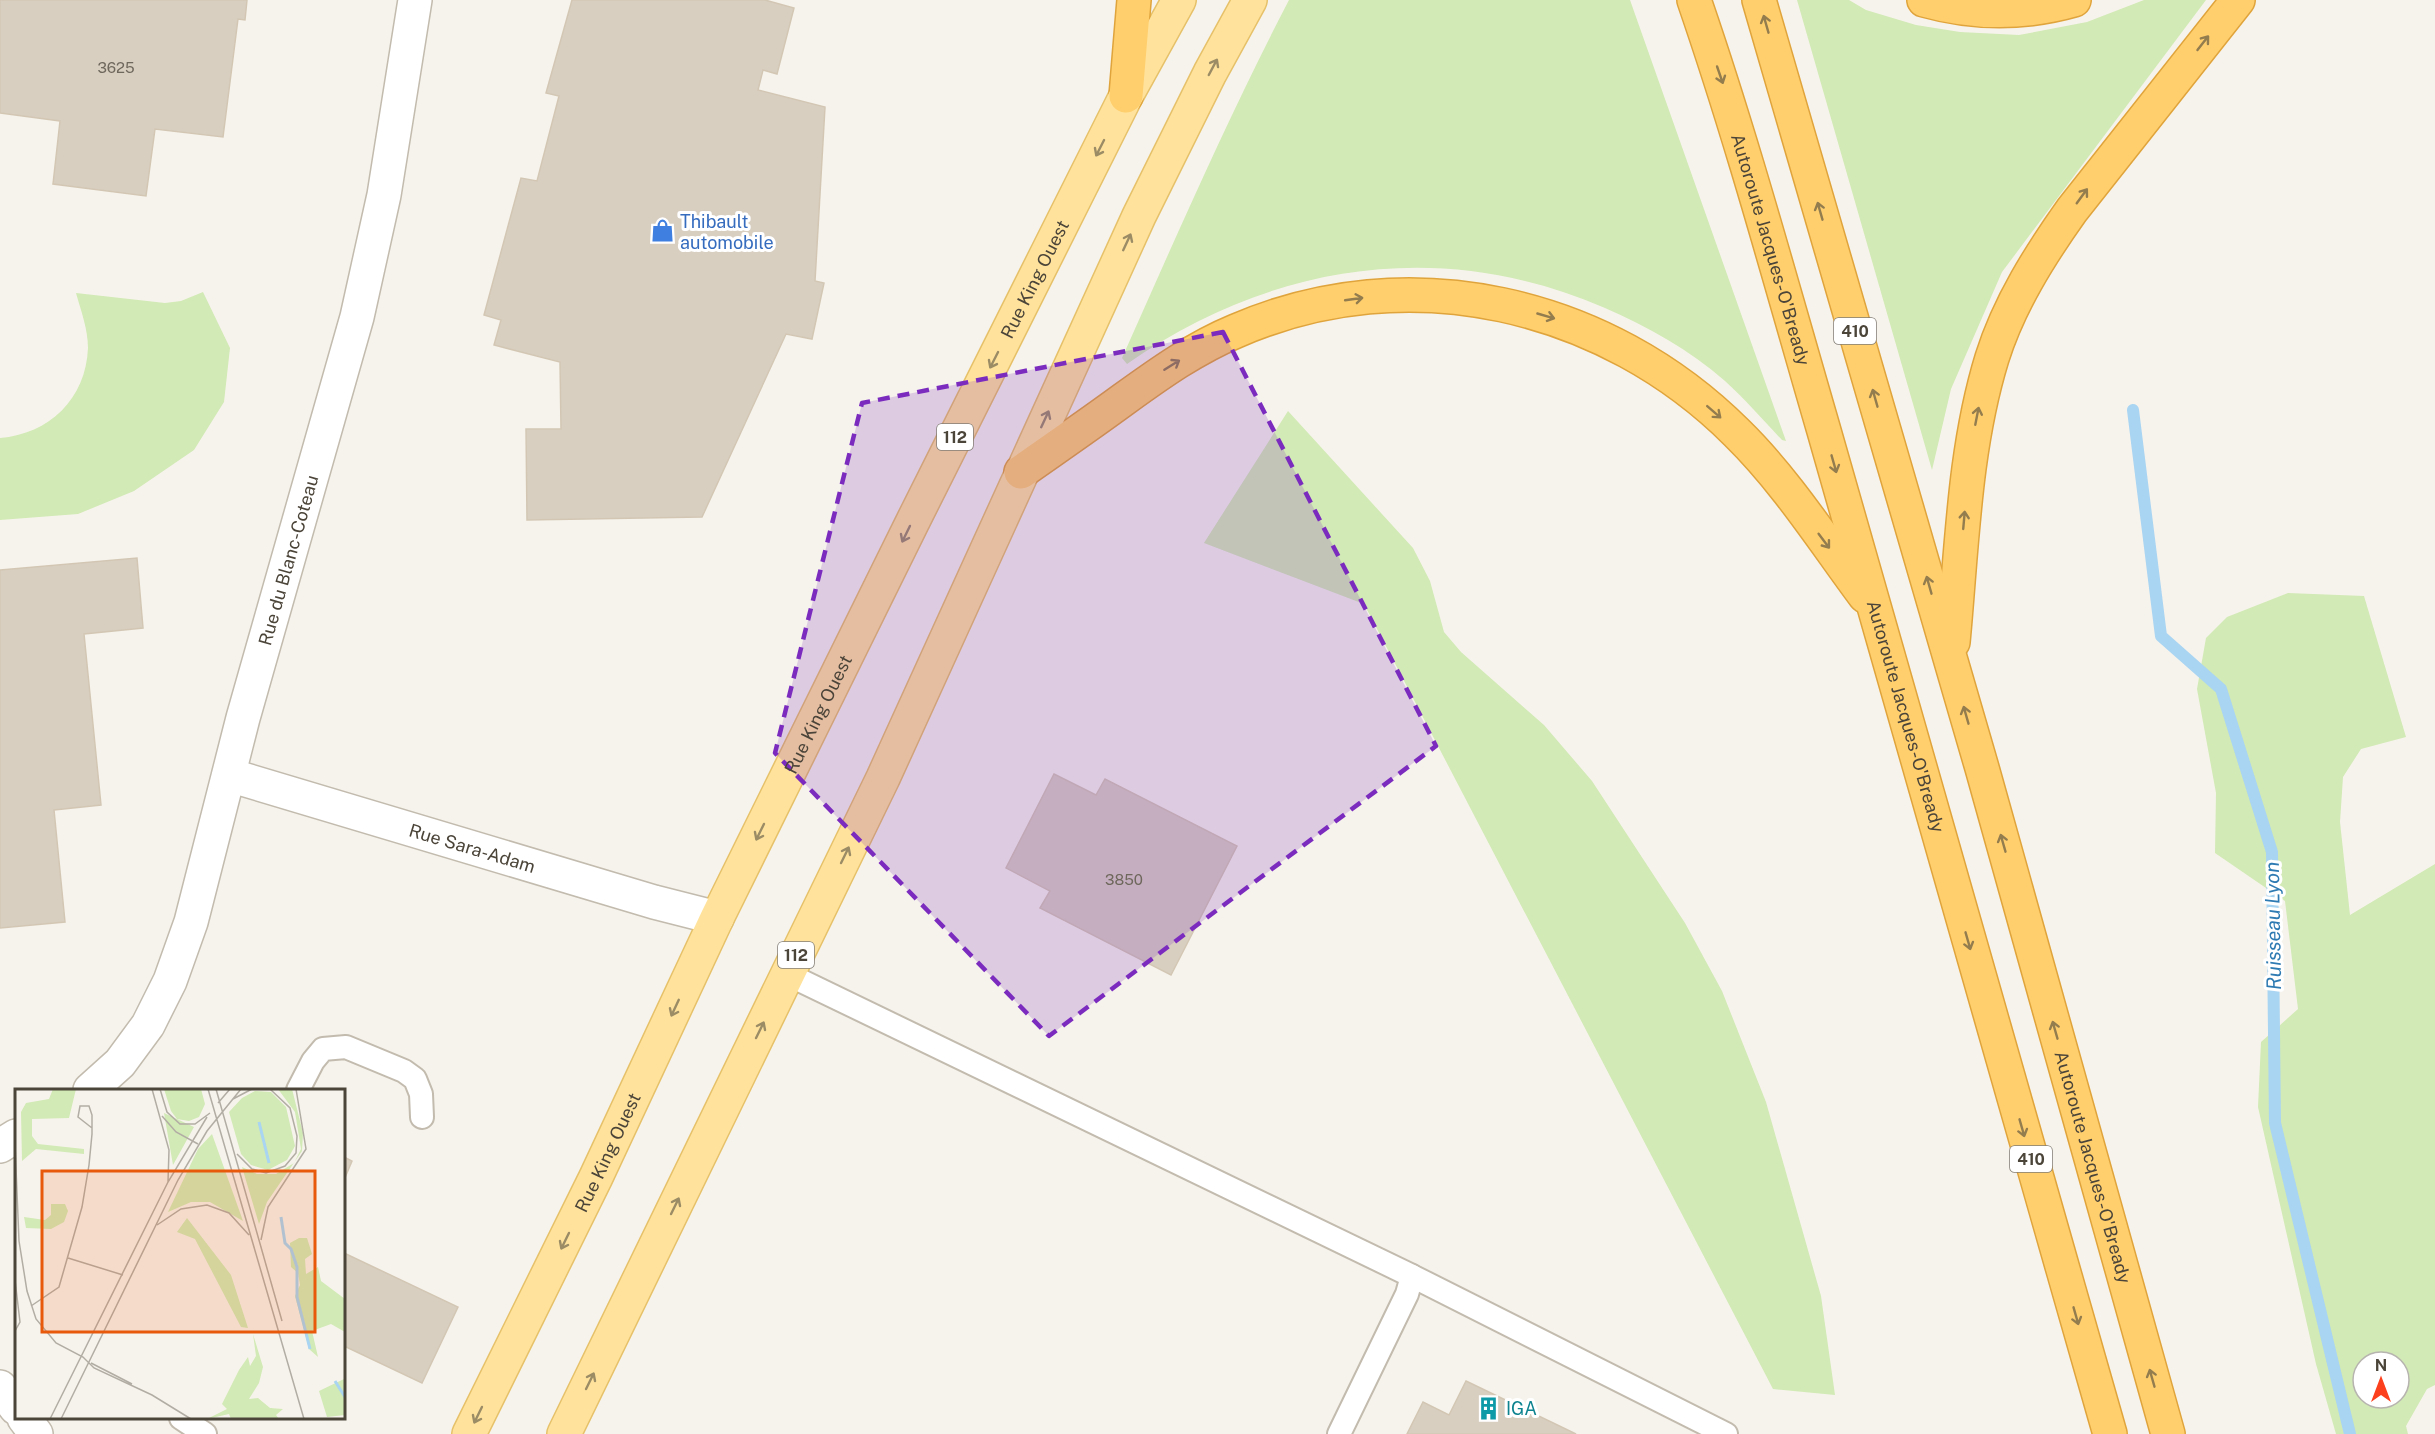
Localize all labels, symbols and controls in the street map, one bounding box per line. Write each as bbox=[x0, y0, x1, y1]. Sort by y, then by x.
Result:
one-way arrow bbox=[1760, 14, 1771, 33]
one-way arrow bbox=[2197, 36, 2210, 52]
house number: 3625 bbox=[97, 59, 135, 76]
one-way arrow bbox=[1207, 59, 1219, 76]
one-way arrow bbox=[1715, 65, 1726, 84]
street label: Autoroute Jacques-O'Bready bbox=[1727, 131, 1815, 368]
one-way arrow bbox=[1094, 139, 1105, 157]
one-way arrow bbox=[2076, 189, 2089, 205]
one-way arrow bbox=[1814, 202, 1825, 221]
place label: Thibault automobile bbox=[680, 211, 774, 253]
street label: Rue King Ouest bbox=[996, 216, 1073, 342]
shop icon: Thibault automobile bbox=[649, 218, 675, 244]
one-way arrow bbox=[1122, 234, 1133, 252]
one-way arrow bbox=[1343, 293, 1363, 304]
one-way arrow bbox=[1537, 311, 1556, 322]
road number: 410 bbox=[1834, 318, 1876, 344]
one-way arrow bbox=[987, 351, 999, 369]
one-way arrow bbox=[1163, 358, 1180, 370]
one-way arrow bbox=[1868, 389, 1880, 408]
one-way arrow bbox=[1706, 405, 1721, 419]
one-way arrow bbox=[1972, 407, 1983, 427]
one-way arrow bbox=[1040, 411, 1052, 429]
road number: 112 bbox=[937, 424, 973, 450]
one-way arrow bbox=[1829, 454, 1840, 473]
street label: Rue du Blanc-Coteau bbox=[254, 472, 322, 648]
one-way arrow bbox=[1959, 510, 1970, 530]
one-way arrow bbox=[900, 525, 912, 543]
one-way arrow bbox=[1818, 533, 1830, 549]
one-way arrow bbox=[1923, 576, 1934, 595]
street label: Autoroute Jacques-O'Bready bbox=[1863, 598, 1949, 835]
street label: Rue King Ouest bbox=[780, 651, 856, 777]
one-way arrow bbox=[1960, 706, 1971, 725]
street label: Rue Sara-Adam bbox=[407, 819, 538, 877]
one-way arrow bbox=[753, 822, 765, 840]
one-way arrow bbox=[1996, 833, 2008, 852]
one-way arrow bbox=[840, 846, 852, 864]
water label: Ruisseau Lyon bbox=[2260, 862, 2286, 990]
house number: 3850 bbox=[1105, 871, 1143, 888]
one-way arrow bbox=[1963, 931, 1975, 950]
road number: 112 bbox=[778, 942, 814, 968]
one-way arrow bbox=[669, 998, 681, 1016]
one-way arrow bbox=[2049, 1021, 2060, 1040]
one-way arrow bbox=[754, 1022, 766, 1040]
street label: Autoroute Jacques-O'Bready bbox=[2051, 1048, 2136, 1286]
inset map bbox=[15, 1089, 345, 1419]
street label: Rue King Ouest bbox=[570, 1089, 644, 1215]
one-way arrow bbox=[2017, 1118, 2028, 1137]
road number: 410 bbox=[2010, 1146, 2052, 1172]
one-way arrow bbox=[669, 1197, 681, 1215]
one-way arrow bbox=[558, 1231, 570, 1249]
one-way arrow bbox=[2071, 1306, 2082, 1325]
north arrow bbox=[2351, 1350, 2411, 1410]
text: N bbox=[2375, 1356, 2387, 1375]
one-way arrow bbox=[2146, 1369, 2157, 1388]
one-way arrow bbox=[584, 1373, 596, 1391]
building icon: IGA bbox=[1475, 1395, 1501, 1421]
place label: IGA bbox=[1506, 1398, 1537, 1419]
one-way arrow bbox=[472, 1406, 483, 1424]

